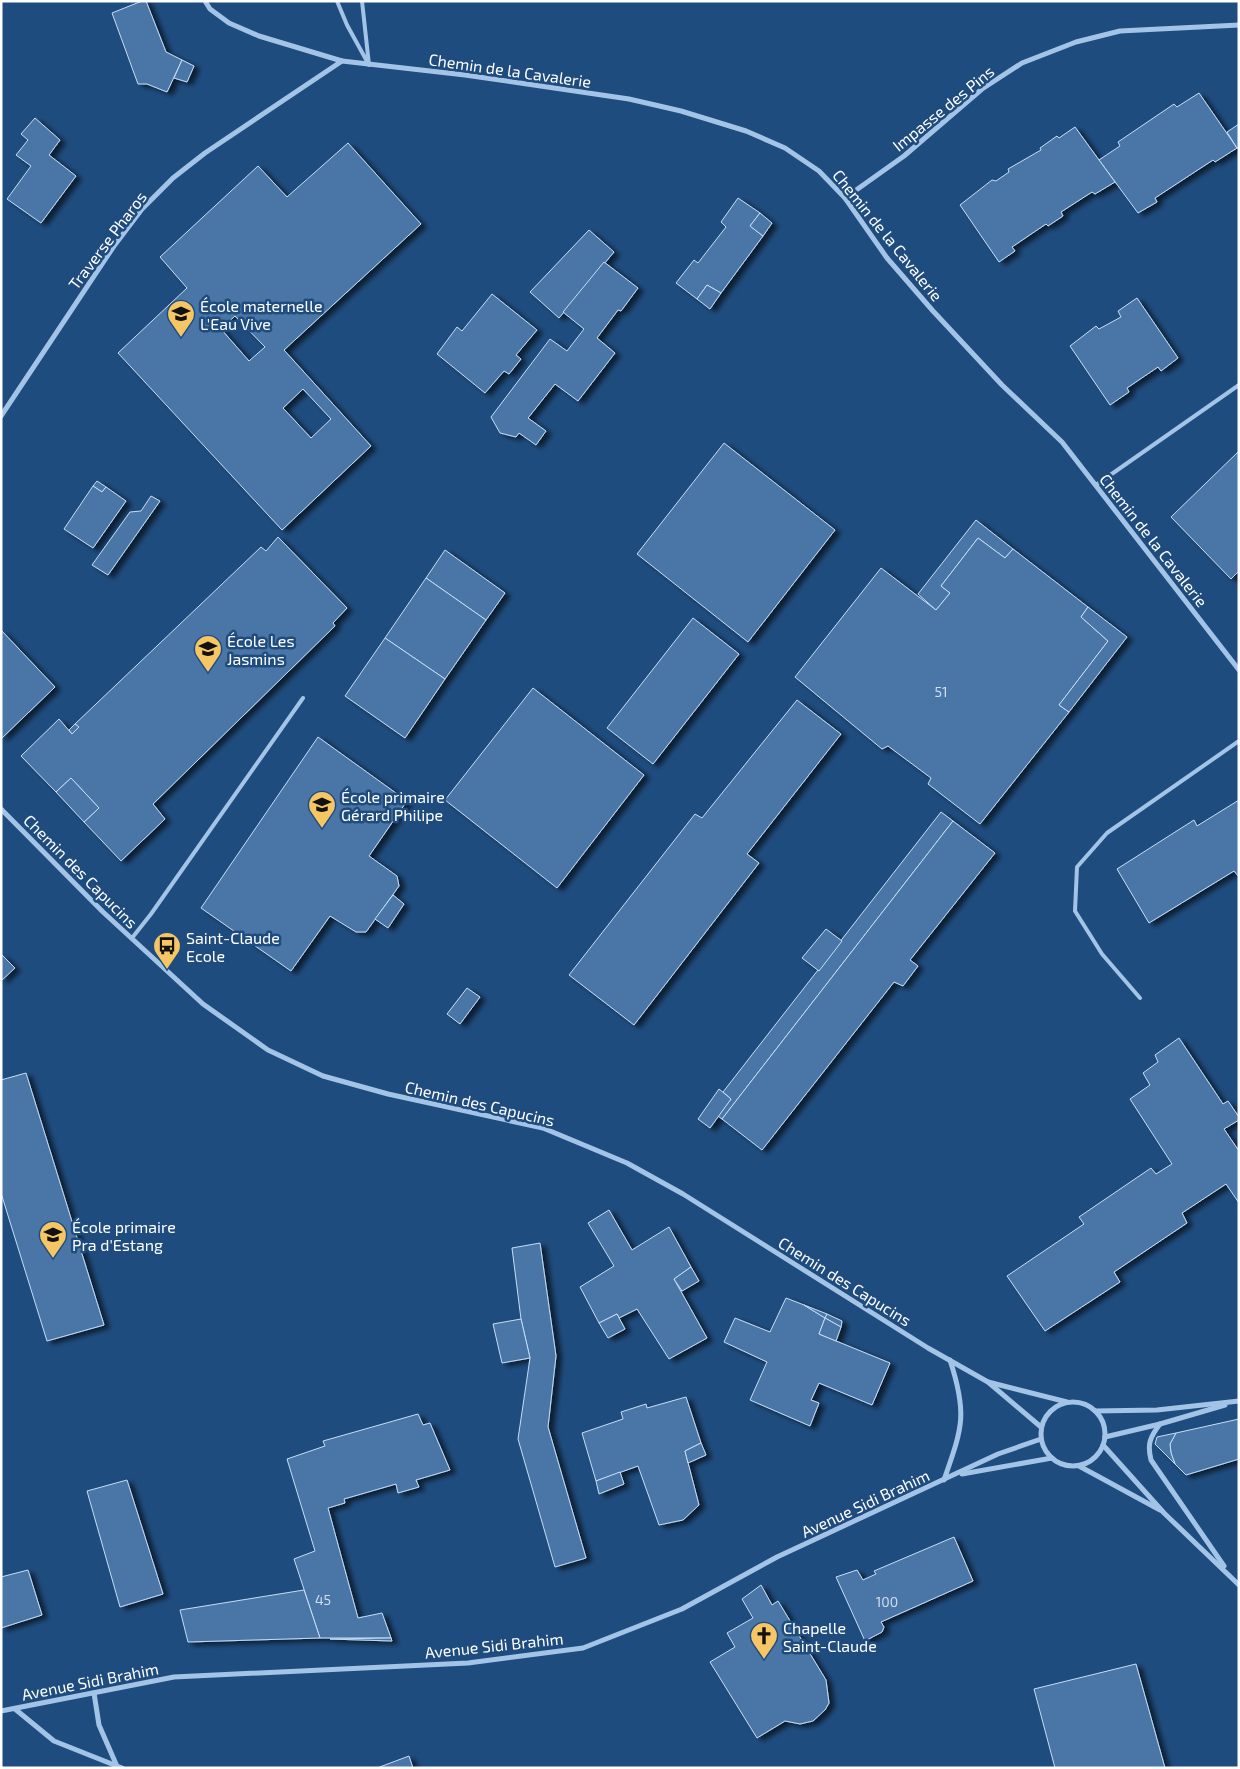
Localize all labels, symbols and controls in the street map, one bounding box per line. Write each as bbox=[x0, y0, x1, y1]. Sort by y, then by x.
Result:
street label: Chemin de la Cavalerie bbox=[428, 49, 592, 91]
street label: Impasse des Pins bbox=[888, 61, 998, 155]
street label: Chemin de la Cavalerie bbox=[829, 165, 947, 305]
street label: Traverse Pharos bbox=[64, 187, 150, 293]
place label: École maternelle L'Eau Vive bbox=[200, 296, 323, 333]
school or university icon: École maternelle L'Eau Vive bbox=[166, 299, 196, 338]
street label: Chemin de la Cavalerie bbox=[1096, 470, 1212, 610]
place label: École Les Jasmins bbox=[227, 631, 295, 668]
school or university icon: École Les Jasmins bbox=[193, 634, 223, 673]
house number: 51 bbox=[934, 683, 948, 700]
place label: École primaire Gérard Philipe bbox=[341, 787, 445, 824]
school or university icon: École primaire Gérard Philipe bbox=[307, 790, 337, 829]
street label: Chemin des Capucins bbox=[20, 810, 142, 932]
place label: Saint-Claude Ecole bbox=[186, 928, 280, 965]
bus stop icon: Saint-Claude Ecole bbox=[152, 931, 182, 970]
street label: Chemin des Capucins bbox=[403, 1077, 557, 1129]
place label: École primaire Pra d'Estang bbox=[72, 1217, 176, 1254]
school or university icon: École primaire Pra d'Estang bbox=[38, 1220, 68, 1259]
street label: Chemin des Capucins bbox=[775, 1232, 915, 1330]
street label: Avenue Sidi Brahim bbox=[798, 1465, 932, 1541]
house number: 45 bbox=[315, 1591, 331, 1608]
house number: 100 bbox=[876, 1593, 898, 1610]
place label: Chapelle Saint-Claude bbox=[783, 1618, 877, 1655]
church icon: Chapelle Saint-Claude bbox=[749, 1621, 779, 1660]
street label: Avenue Sidi Brahim bbox=[424, 1628, 564, 1662]
street label: Avenue Sidi Brahim bbox=[20, 1658, 160, 1704]

